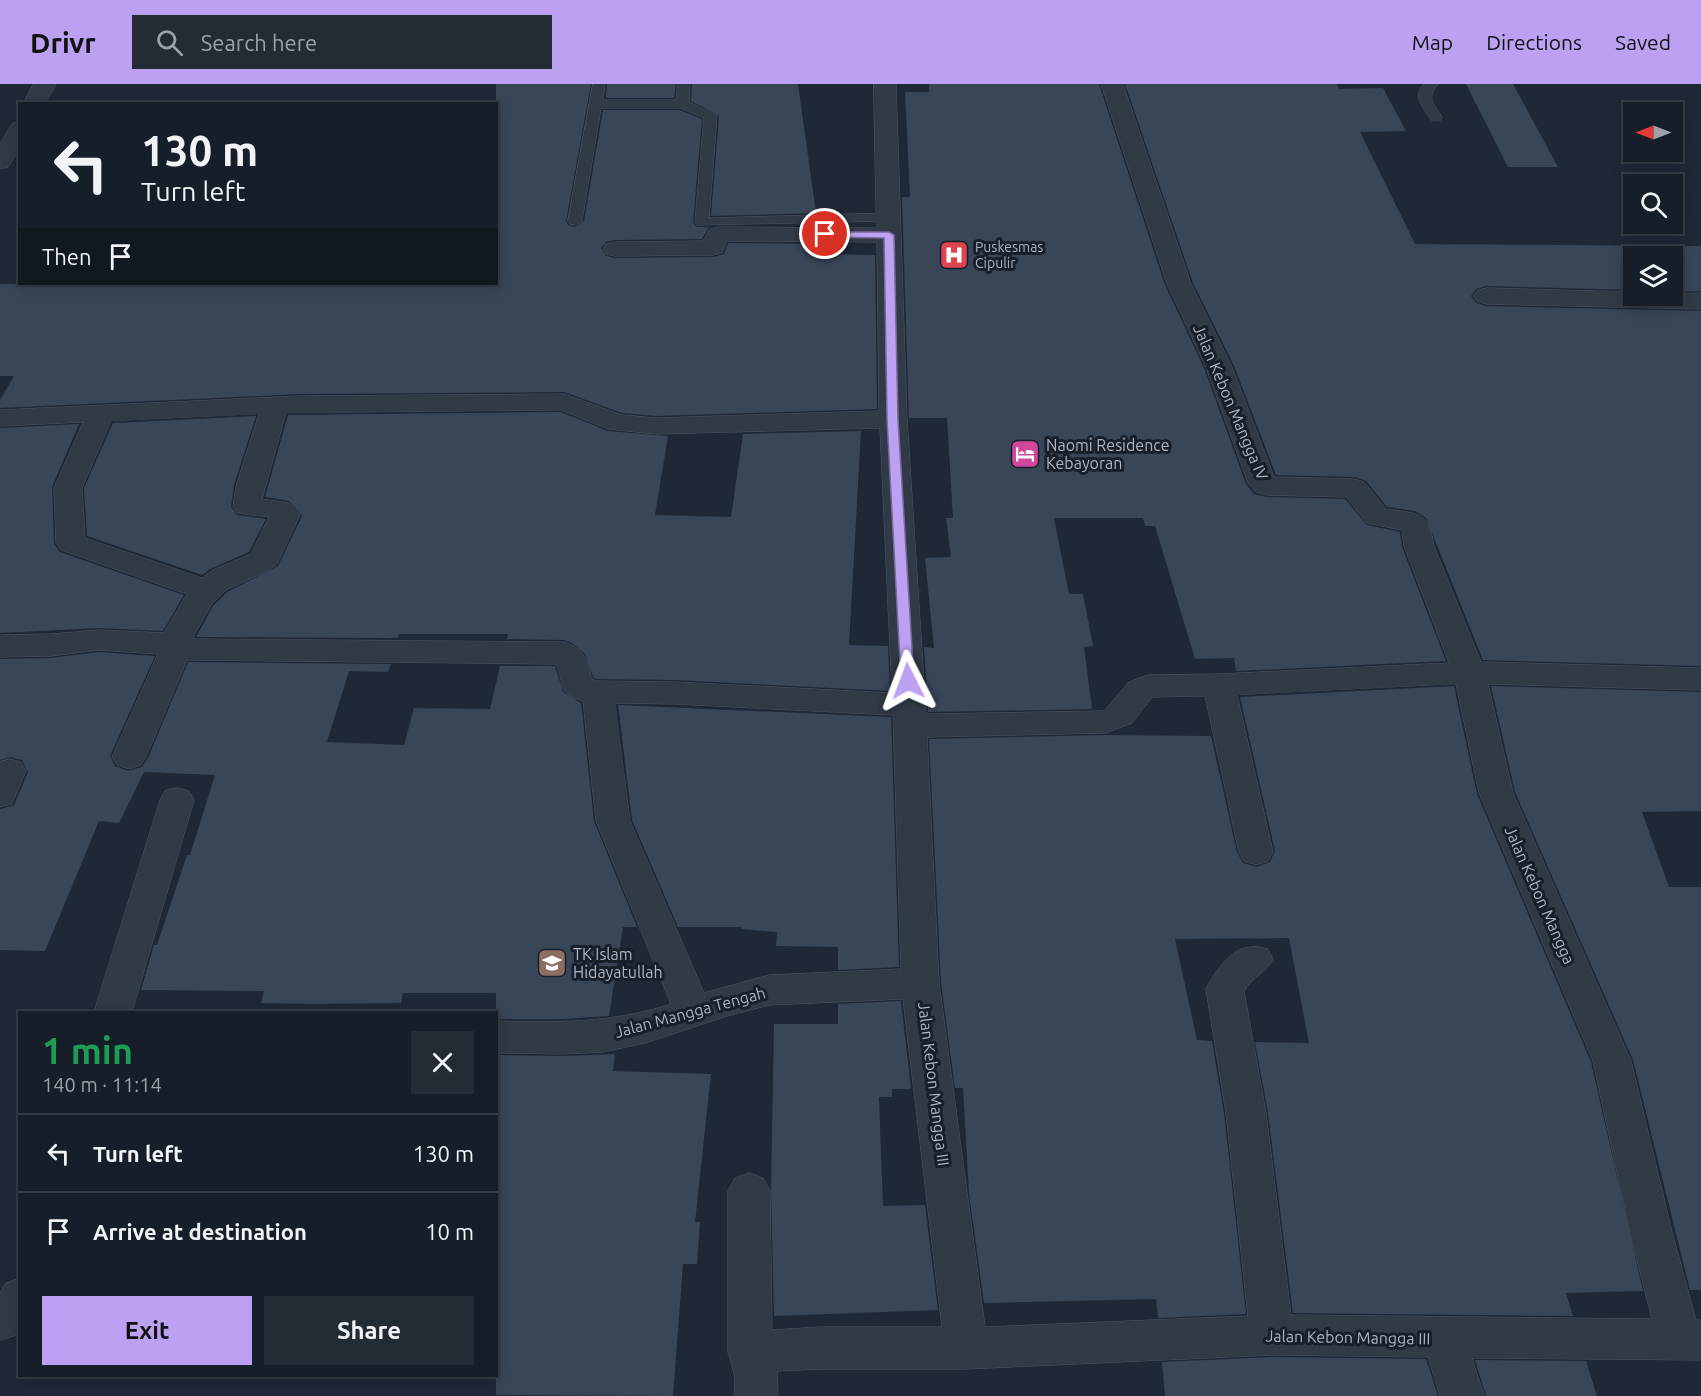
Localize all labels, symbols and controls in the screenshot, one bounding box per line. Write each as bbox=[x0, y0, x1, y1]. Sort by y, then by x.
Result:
search box bbox=[132, 15, 552, 69]
icon: search bbox=[153, 26, 186, 59]
text: Drivr bbox=[30, 27, 96, 58]
text: Search here bbox=[201, 30, 317, 55]
text: Map bbox=[1412, 30, 1453, 54]
text: Directions bbox=[1486, 30, 1582, 54]
text: Saved bbox=[1615, 30, 1671, 54]
north arrow bbox=[1623, 102, 1683, 162]
map controls bbox=[1623, 102, 1683, 306]
icon: left bbox=[42, 126, 120, 204]
text: 130 m bbox=[141, 127, 258, 174]
button: search bbox=[1623, 174, 1683, 234]
text: Turn left bbox=[141, 176, 245, 206]
pin bbox=[799, 208, 850, 259]
icon: arrive bbox=[808, 217, 841, 250]
hospital icon: Puskesmas Cipulir bbox=[938, 239, 970, 271]
place label: Puskesmas Cipulir bbox=[975, 239, 1043, 271]
icon: arrive bbox=[104, 240, 137, 273]
text: Then bbox=[42, 244, 92, 269]
button: layers bbox=[1623, 246, 1683, 306]
street label: Jalan Kebon Mangga IV bbox=[1190, 322, 1272, 482]
place label: Naomi Residence Kebayoran bbox=[1046, 436, 1170, 472]
hotel icon: Naomi Residence Kebayoran bbox=[1009, 438, 1041, 470]
position arrow bbox=[876, 649, 940, 713]
street label: Jalan Kebon Mangga bbox=[1501, 823, 1579, 967]
place label: TK Islam Hidayatullah bbox=[573, 945, 663, 981]
school or university icon: TK Islam Hidayatullah bbox=[536, 947, 568, 979]
street label: Jalan Mangga Tengah bbox=[613, 983, 767, 1041]
street label: Jalan Kebon Mangga III bbox=[915, 1001, 953, 1167]
text: 1 min bbox=[42, 1030, 133, 1071]
button: close bbox=[411, 1031, 474, 1094]
text: 140 m · 11:14 bbox=[42, 1073, 162, 1096]
icon: left bbox=[42, 1137, 75, 1170]
text: Turn left bbox=[93, 1141, 183, 1166]
text: 130 m bbox=[413, 1141, 474, 1166]
icon: arrive bbox=[42, 1215, 75, 1248]
text: Arrive at destination bbox=[93, 1219, 307, 1244]
text: 10 m bbox=[425, 1219, 474, 1244]
button: Exit bbox=[42, 1296, 252, 1365]
button: Share bbox=[264, 1296, 474, 1365]
street label: Jalan Kebon Mangga III bbox=[1265, 1327, 1431, 1347]

